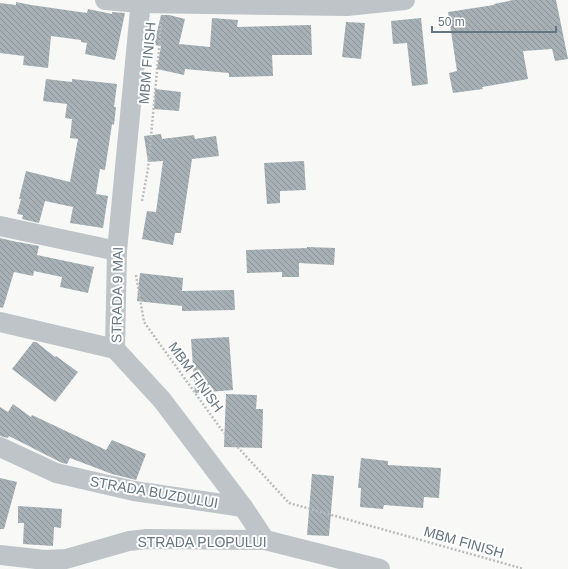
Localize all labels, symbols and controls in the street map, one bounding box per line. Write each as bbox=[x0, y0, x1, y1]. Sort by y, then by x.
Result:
scale bar bbox=[432, 8, 556, 34]
text: 50 m bbox=[438, 15, 465, 29]
street label: MBM FINISH bbox=[135, 21, 159, 105]
street label: STRADA 9 MAI bbox=[108, 247, 126, 343]
street label: MBM FINISH bbox=[165, 339, 227, 415]
street label: STRADA BUZDULUI bbox=[89, 473, 219, 511]
street label: MBM FINISH bbox=[422, 523, 506, 561]
street label: STRADA PLOPULUI bbox=[137, 534, 267, 550]

